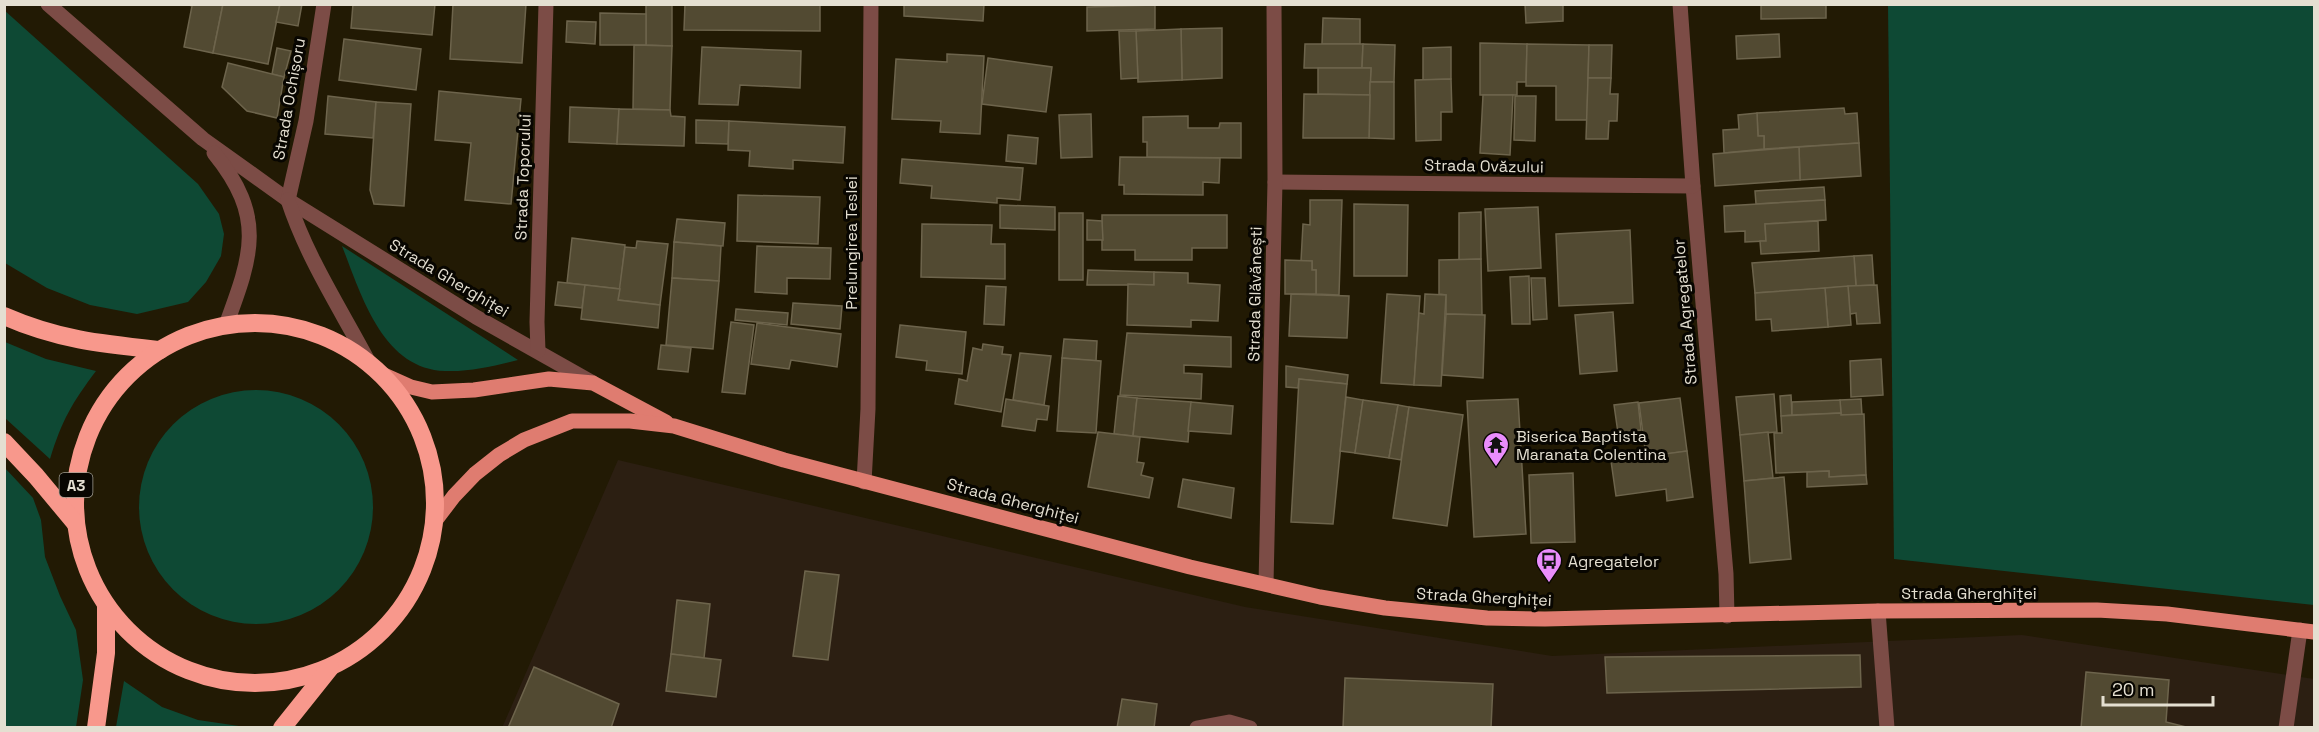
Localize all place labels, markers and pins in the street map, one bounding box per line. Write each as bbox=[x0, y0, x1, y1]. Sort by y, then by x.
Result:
place label: Biserica Baptista Maranata Colentina bbox=[1516, 426, 1667, 465]
temple icon: Biserica Baptista Maranata Colentina bbox=[1481, 430, 1511, 468]
bus stop icon: Agregatelor bbox=[1534, 546, 1564, 584]
place label: Agregatelor bbox=[1568, 551, 1659, 572]

